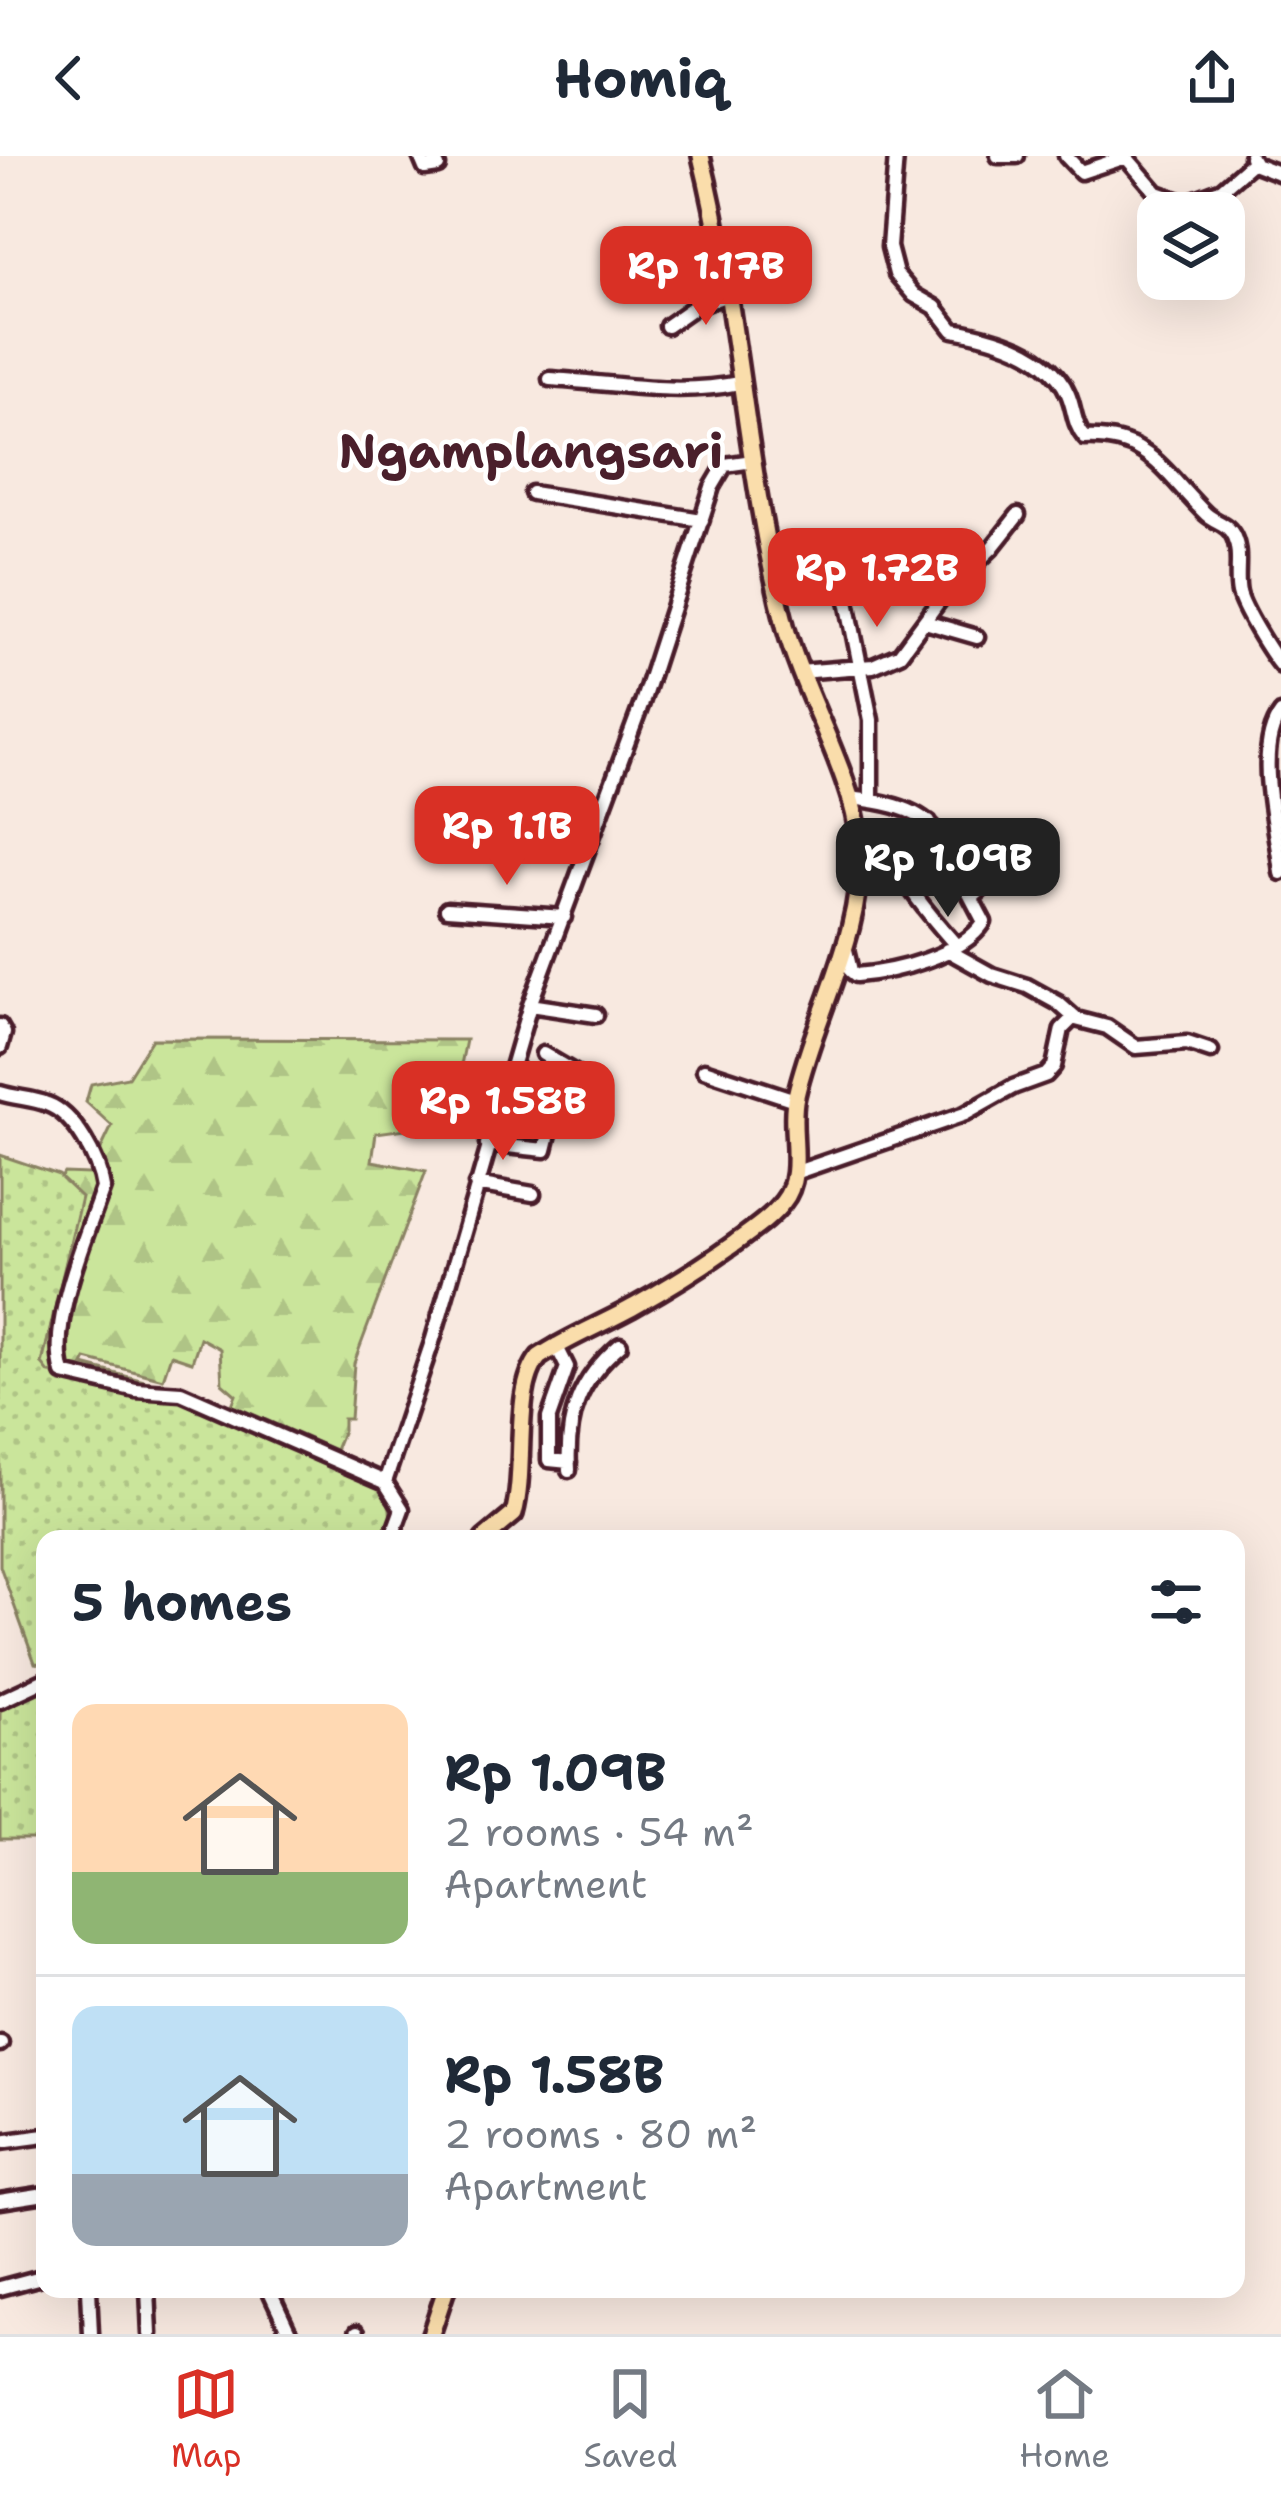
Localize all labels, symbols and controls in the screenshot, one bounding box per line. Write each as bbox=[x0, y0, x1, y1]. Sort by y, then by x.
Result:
text: Homiq bbox=[554, 42, 727, 114]
icon: back bbox=[36, 45, 102, 111]
icon: share bbox=[1179, 45, 1245, 111]
map controls bbox=[1137, 192, 1245, 300]
button: layers bbox=[1137, 192, 1245, 300]
pin: Rp 1.17B bbox=[582, 226, 830, 328]
text: Rp 1.17B bbox=[627, 239, 785, 291]
district label: Ngamplangsari bbox=[339, 419, 723, 483]
pin: Rp 1.72B bbox=[753, 528, 1001, 630]
text: Rp 1.72B bbox=[795, 541, 959, 593]
pin: Rp 1.1B bbox=[396, 786, 618, 888]
text: Rp 1.1B bbox=[441, 799, 573, 851]
pin: Rp 1.09B bbox=[824, 818, 1072, 920]
text: Rp 1.09B bbox=[863, 831, 1033, 883]
pin: Rp 1.58B bbox=[379, 1061, 627, 1163]
text: Rp 1.58B bbox=[419, 1074, 587, 1126]
text: 5 homes bbox=[72, 1568, 292, 1636]
icon: filters bbox=[1143, 1569, 1209, 1635]
text: Rp 1.09B bbox=[444, 1738, 667, 1806]
icon: home bbox=[168, 1752, 312, 1896]
text: 2 rooms · 54 m² bbox=[444, 1806, 754, 1858]
text: Apartment bbox=[444, 1858, 647, 1910]
text: Rp 1.58B bbox=[444, 2040, 664, 2108]
icon: home bbox=[168, 2054, 312, 2198]
text: 2 rooms · 80 m² bbox=[444, 2108, 757, 2160]
text: Apartment bbox=[444, 2160, 647, 2212]
tab: Map bbox=[171, 2361, 242, 2478]
tab: Saved bbox=[584, 2361, 677, 2478]
tab: Home bbox=[1019, 2361, 1110, 2478]

